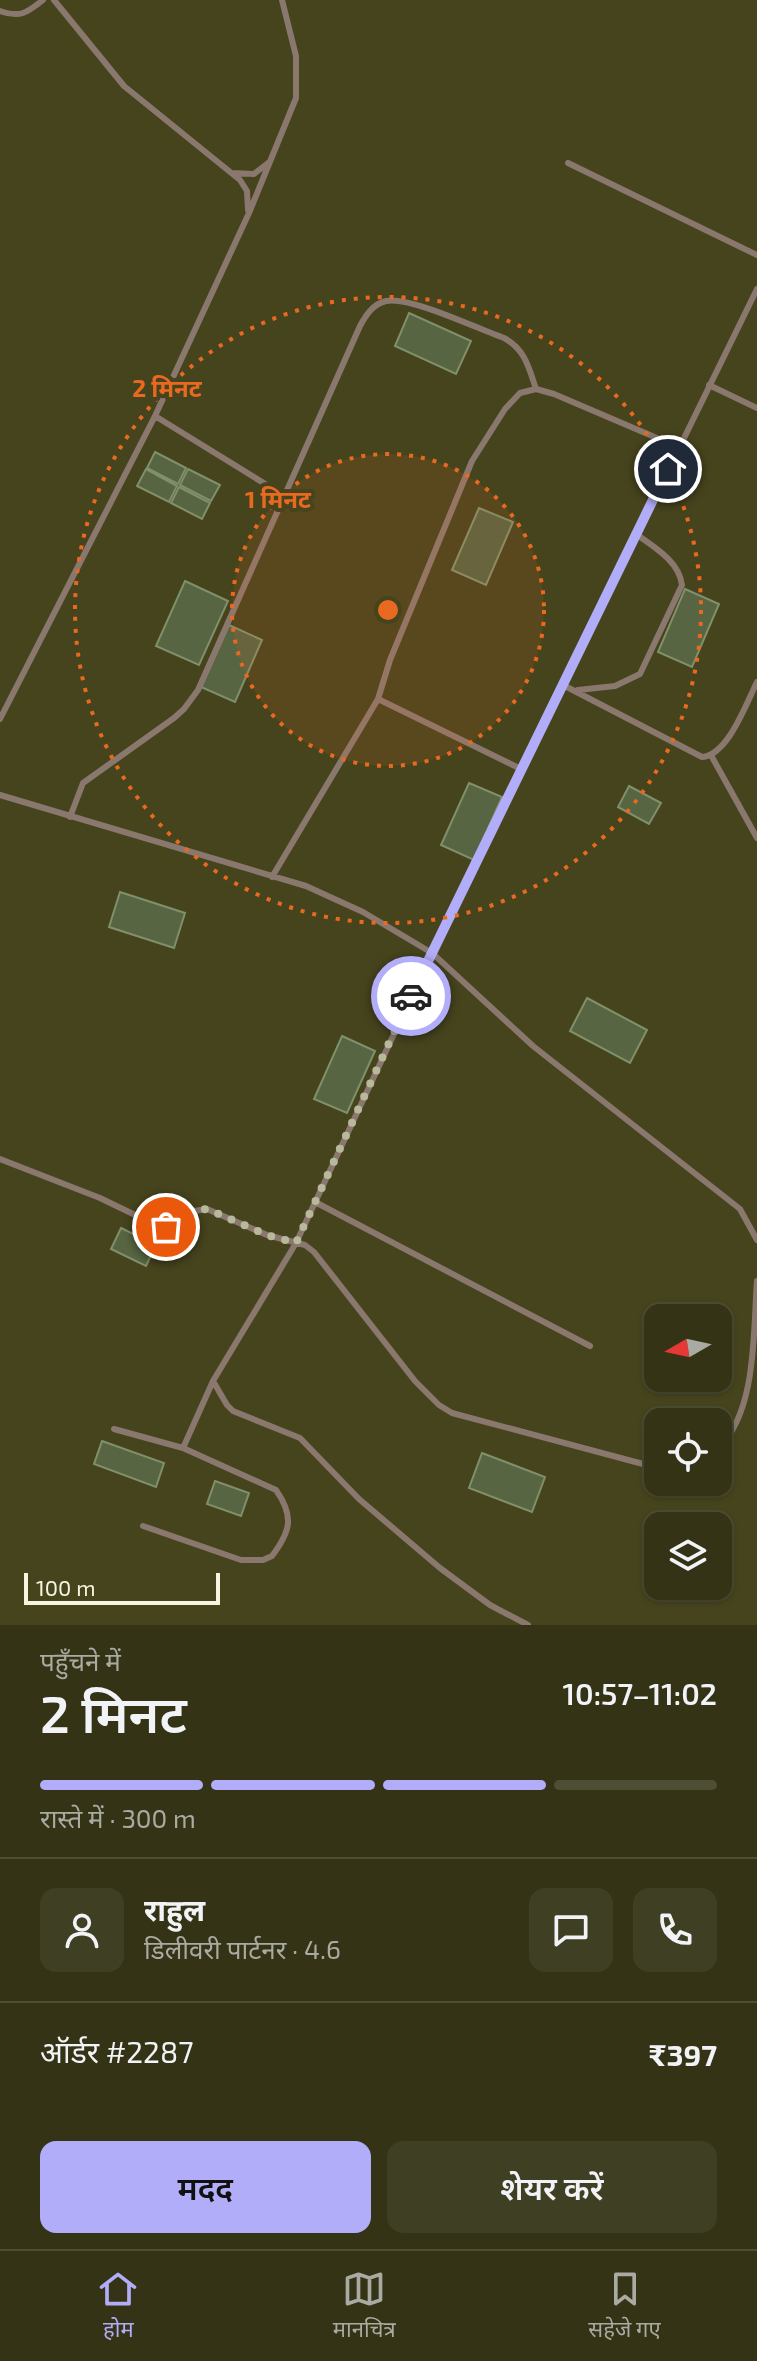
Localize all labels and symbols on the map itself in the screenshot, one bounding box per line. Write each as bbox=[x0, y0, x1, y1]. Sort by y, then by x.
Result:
text: 2 मिनट bbox=[132, 373, 203, 402]
pin bbox=[634, 435, 702, 503]
text: 1 मिनट bbox=[245, 484, 312, 513]
centre of rings bbox=[374, 596, 402, 624]
courier bbox=[371, 956, 451, 1036]
pin bbox=[132, 1193, 200, 1261]
north arrow bbox=[644, 1304, 732, 1392]
scale bar bbox=[24, 1569, 220, 1605]

